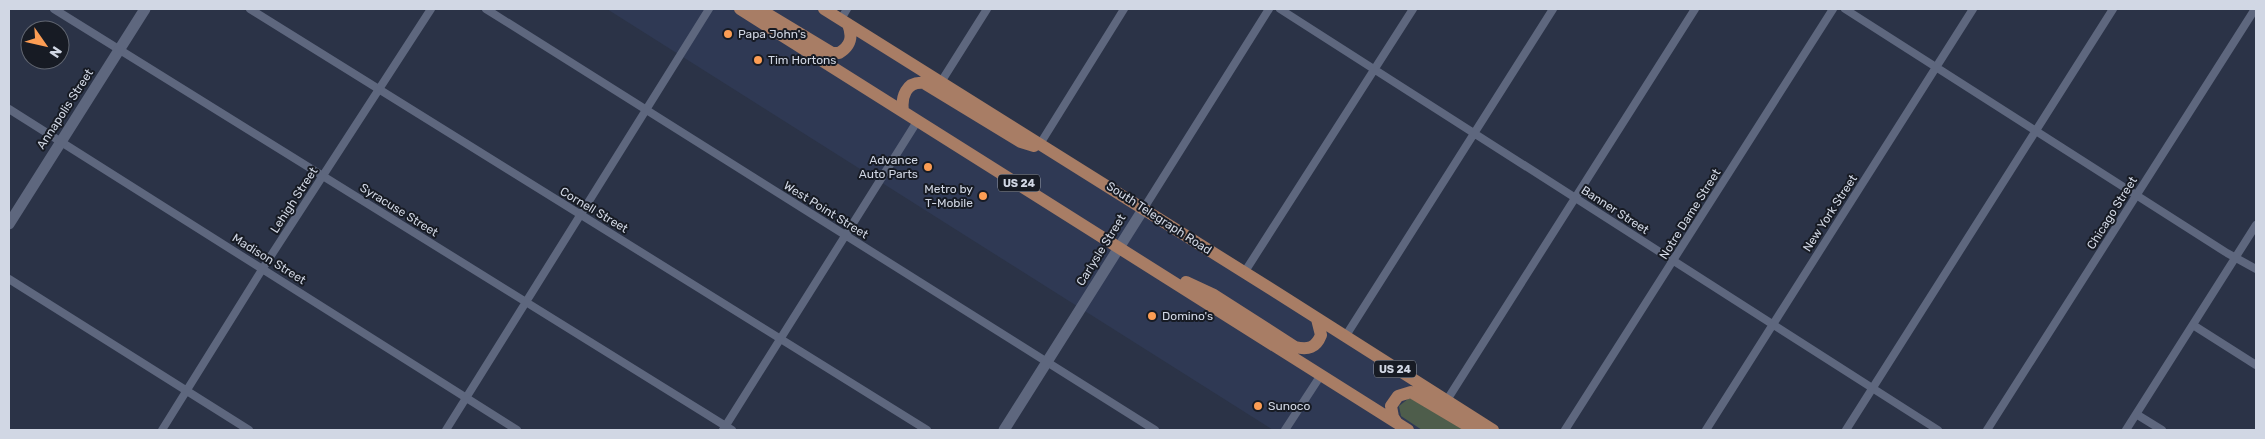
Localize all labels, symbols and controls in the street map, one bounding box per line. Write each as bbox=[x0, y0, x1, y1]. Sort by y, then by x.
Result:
north arrow bbox=[20, 20, 70, 70]
place label: Papa John's bbox=[738, 27, 806, 41]
marker: Papa John's bbox=[722, 28, 734, 40]
text: N bbox=[45, 43, 65, 61]
place label: Tim Hortons bbox=[768, 53, 836, 67]
marker: Tim Hortons bbox=[752, 54, 764, 66]
street label: Annapolis Street bbox=[34, 66, 96, 152]
place label: Advance Auto Parts bbox=[859, 153, 918, 181]
marker: Advance Auto Parts bbox=[922, 161, 934, 173]
street label: Lehigh Street bbox=[268, 164, 321, 236]
street label: Notre Dame Street bbox=[1657, 166, 1724, 262]
street label: New York Street bbox=[1800, 172, 1860, 254]
road number: US 24 bbox=[998, 174, 1040, 192]
street label: Chicago Street bbox=[2084, 174, 2140, 252]
street label: West Point Street bbox=[781, 178, 871, 242]
street label: South Telegraph Road bbox=[1104, 179, 1214, 257]
street label: Syracuse Street bbox=[357, 180, 441, 240]
place label: Metro by T-Mobile bbox=[924, 182, 973, 210]
street label: Banner Street bbox=[1579, 183, 1652, 237]
street label: Cornell Street bbox=[557, 184, 631, 236]
marker: Metro by T-Mobile bbox=[977, 190, 989, 202]
street label: Carlysle Street bbox=[1073, 211, 1129, 288]
street label: Madison Street bbox=[230, 231, 309, 287]
place label: Domino's bbox=[1162, 309, 1213, 323]
marker: Domino's bbox=[1146, 310, 1158, 322]
road number: US 24 bbox=[1374, 360, 1416, 378]
place label: Sunoco bbox=[1268, 399, 1310, 413]
marker: Sunoco bbox=[1252, 400, 1264, 412]

